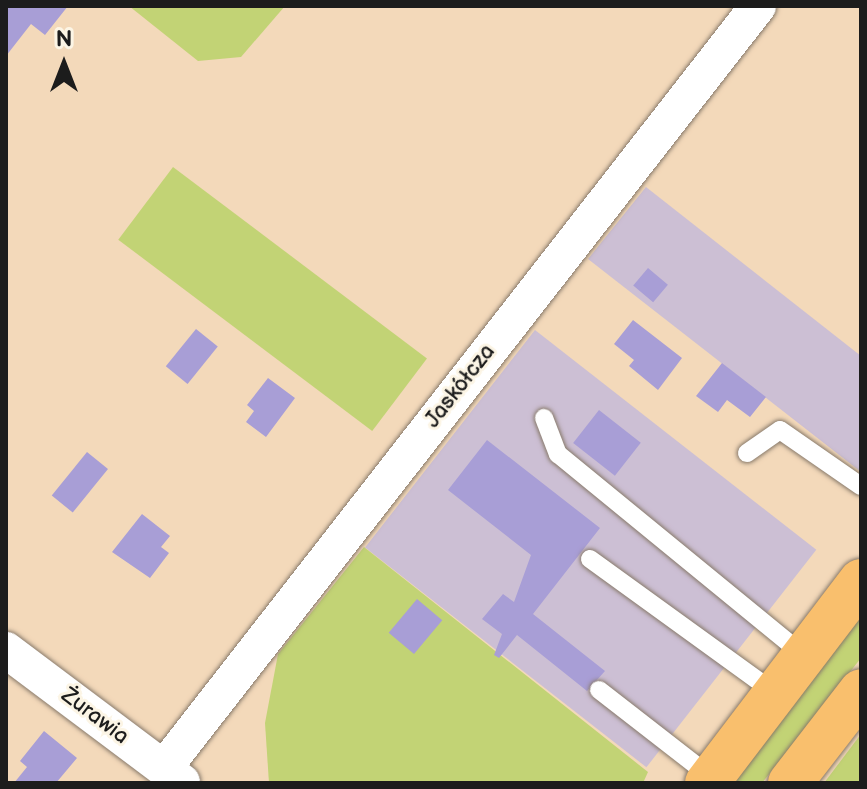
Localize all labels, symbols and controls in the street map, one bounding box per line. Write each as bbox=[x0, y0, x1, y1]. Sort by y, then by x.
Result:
north arrow bbox=[24, 24, 104, 104]
text: N bbox=[56, 26, 72, 53]
street label: Jaskółcza bbox=[419, 339, 501, 433]
street label: Żurawia bbox=[56, 682, 134, 750]

